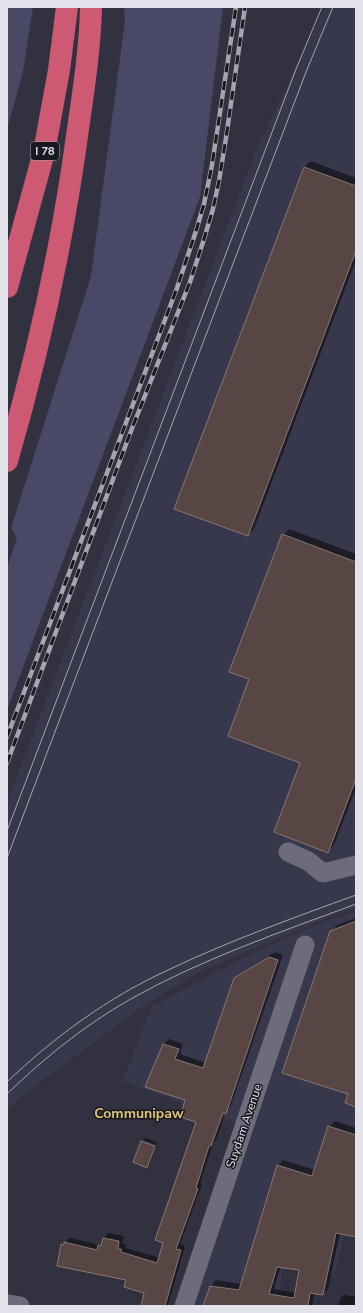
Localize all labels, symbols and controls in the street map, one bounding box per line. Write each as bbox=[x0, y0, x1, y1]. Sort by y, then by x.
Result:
road number: I 78 bbox=[31, 142, 59, 160]
street label: Suydam Avenue bbox=[222, 1082, 266, 1170]
district label: Communipaw bbox=[94, 1104, 184, 1123]

